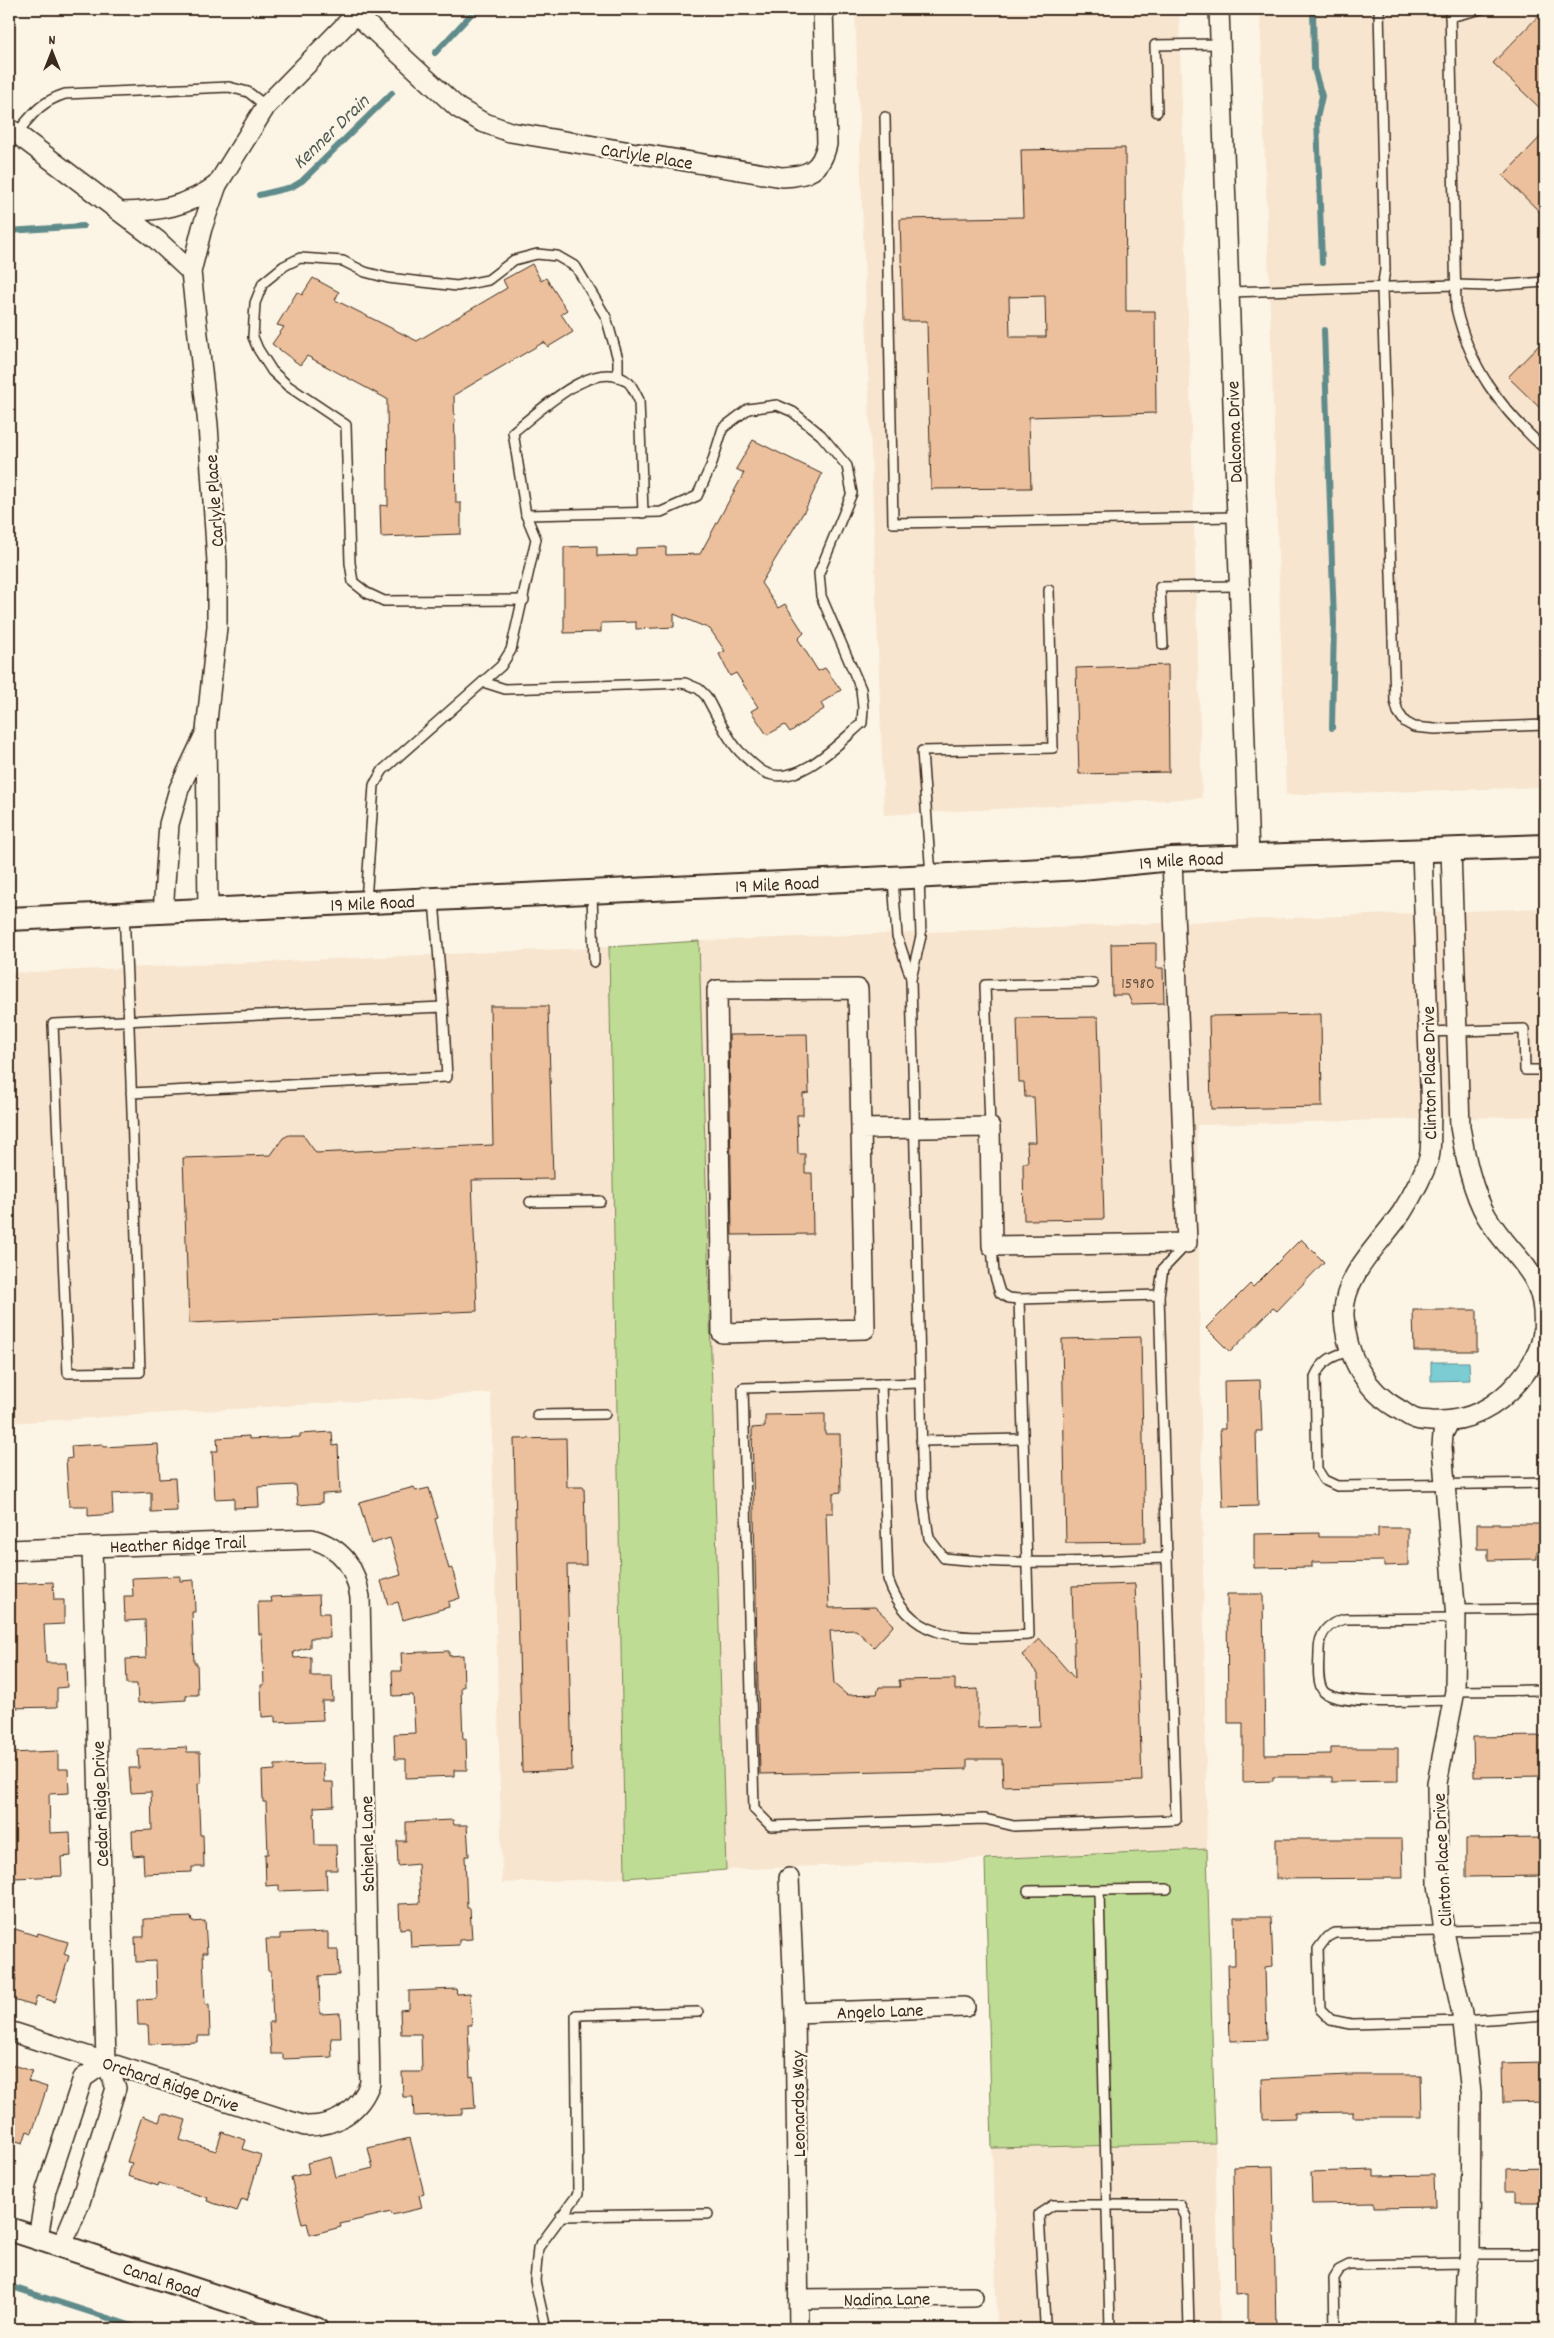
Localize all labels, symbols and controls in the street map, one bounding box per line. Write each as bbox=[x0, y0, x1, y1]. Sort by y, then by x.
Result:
north arrow bbox=[28, 28, 78, 78]
text: N bbox=[49, 31, 56, 51]
water label: Kenner Drain bbox=[287, 89, 377, 177]
street label: Carlyle Place bbox=[598, 138, 694, 179]
street label: Dalcoma Drive bbox=[1221, 380, 1252, 483]
street label: Carlyle Place bbox=[200, 453, 233, 548]
street label: 19 Mile Road bbox=[1138, 847, 1224, 879]
street label: 19 Mile Road bbox=[734, 871, 820, 902]
street label: 19 Mile Road bbox=[330, 890, 416, 921]
house number: 15980 bbox=[1121, 973, 1155, 996]
street label: Clinton Place Drive bbox=[1417, 1006, 1446, 1140]
street label: Heather Ridge Trail bbox=[109, 1531, 247, 1562]
street label: Cedar Ridge Drive bbox=[87, 1740, 118, 1867]
street label: Clinton Place Drive bbox=[1428, 1792, 1461, 1927]
street label: Schienle Lane bbox=[355, 1796, 384, 1892]
street label: Angelo Lane bbox=[836, 1998, 924, 2029]
street label: Leonardos Way bbox=[786, 2050, 815, 2157]
street label: Orchard Ridge Drive bbox=[98, 2051, 242, 2121]
street label: Canal Road bbox=[119, 2257, 203, 2307]
street label: Nadina Lane bbox=[844, 2287, 931, 2316]

